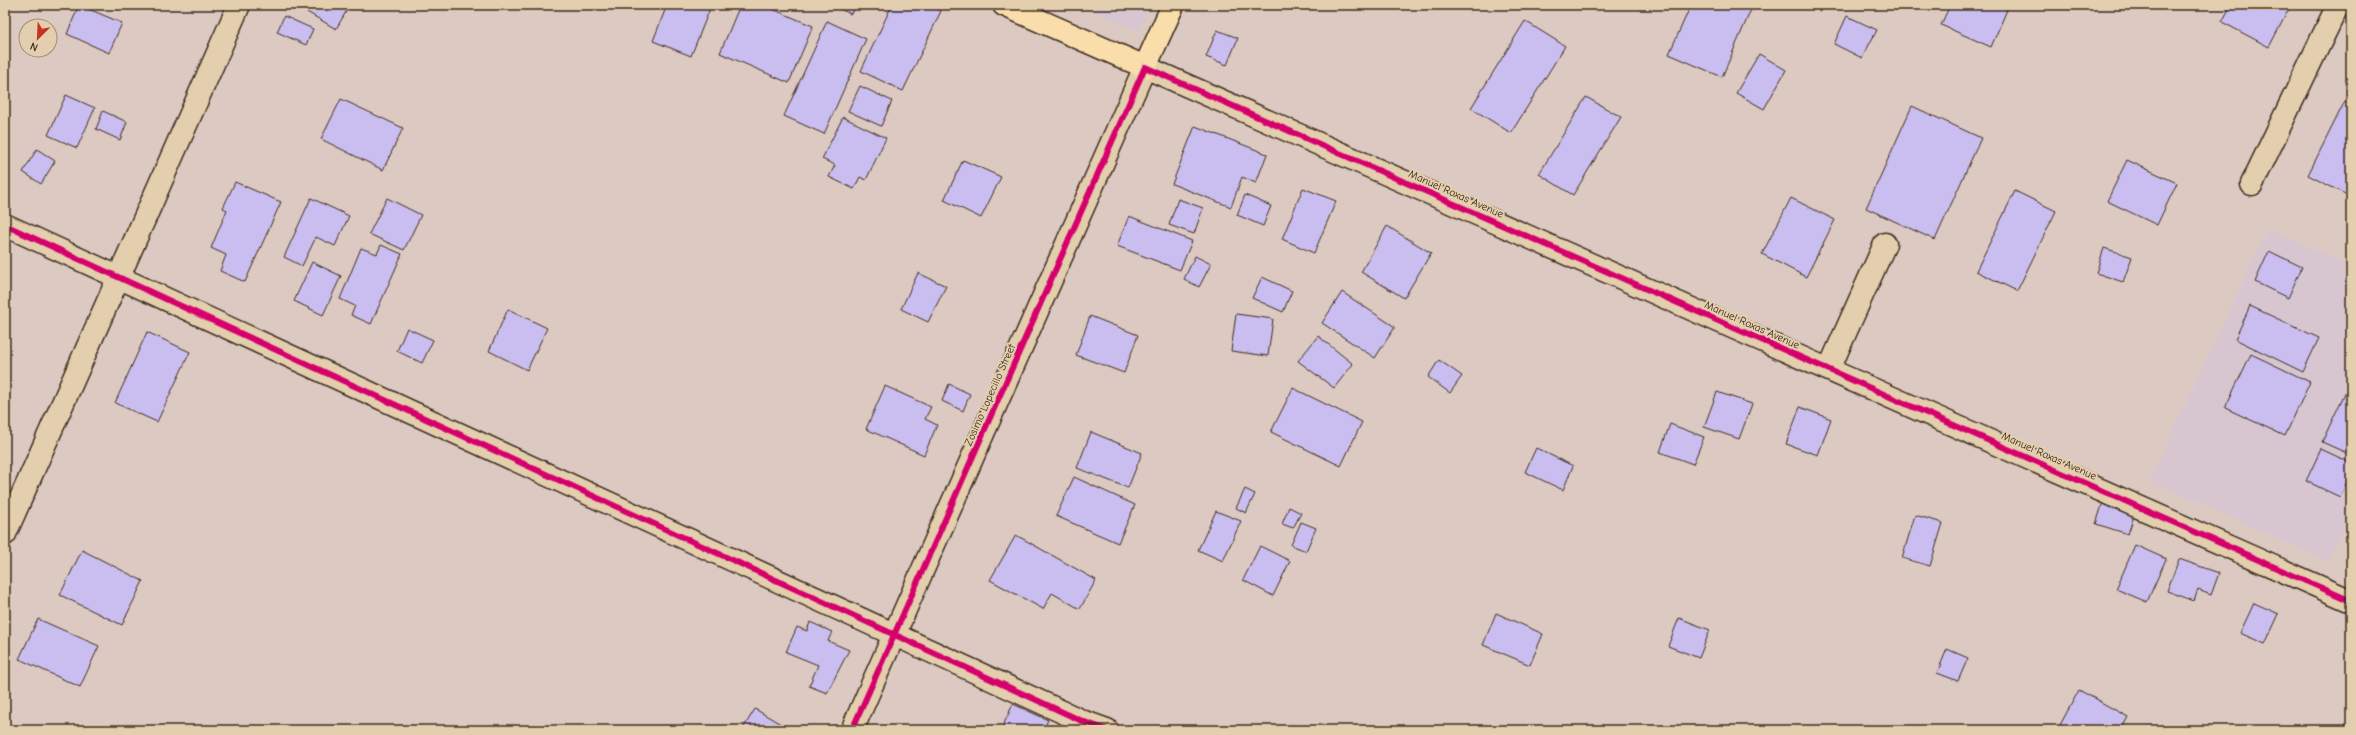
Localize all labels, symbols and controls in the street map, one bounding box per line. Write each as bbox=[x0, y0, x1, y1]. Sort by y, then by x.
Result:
north arrow bbox=[18, 18, 58, 58]
text: N bbox=[28, 39, 40, 54]
street label: Manuel Roxas Avenue bbox=[1407, 167, 1506, 221]
street label: Manuel Roxas Avenue bbox=[1703, 298, 1802, 352]
street label: Zosimo Lopecillo Street bbox=[962, 341, 1019, 448]
street label: Manuel Roxas Avenue bbox=[2000, 429, 2099, 483]

